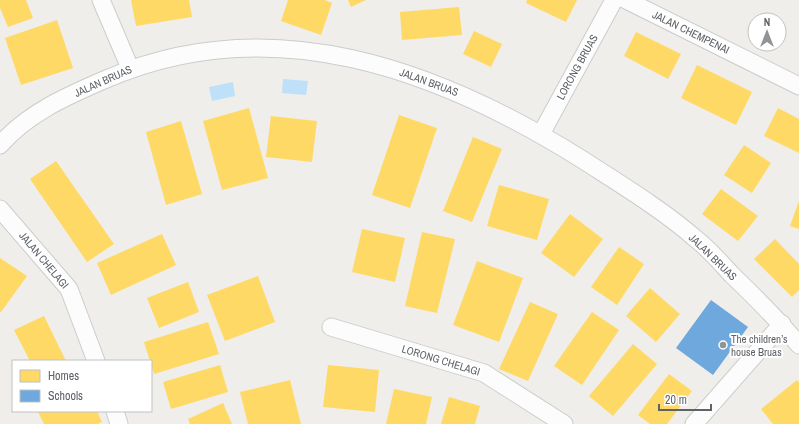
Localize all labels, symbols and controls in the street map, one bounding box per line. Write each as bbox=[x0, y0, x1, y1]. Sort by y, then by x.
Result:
street label: JALAN CHEMPENAI bbox=[650, 7, 732, 57]
north arrow bbox=[747, 12, 787, 52]
text: N bbox=[764, 15, 770, 29]
street label: LORONG BRUAS bbox=[553, 32, 601, 102]
street label: JALAN BRUAS bbox=[72, 62, 134, 100]
street label: JALAN BRUAS bbox=[398, 65, 460, 99]
street label: JALAN CHELAGI bbox=[16, 229, 72, 291]
street label: JALAN BRUAS bbox=[686, 231, 740, 283]
place label: The children’s house Bruas bbox=[731, 332, 788, 359]
marker: The children’s house Bruas bbox=[718, 340, 728, 350]
street label: LORONG CHELAGI bbox=[400, 341, 482, 379]
legend bbox=[12, 360, 152, 412]
text: Homes bbox=[48, 368, 79, 384]
scale bar bbox=[659, 386, 711, 412]
text: Schools bbox=[48, 388, 83, 404]
text: 20 m bbox=[665, 392, 687, 408]

